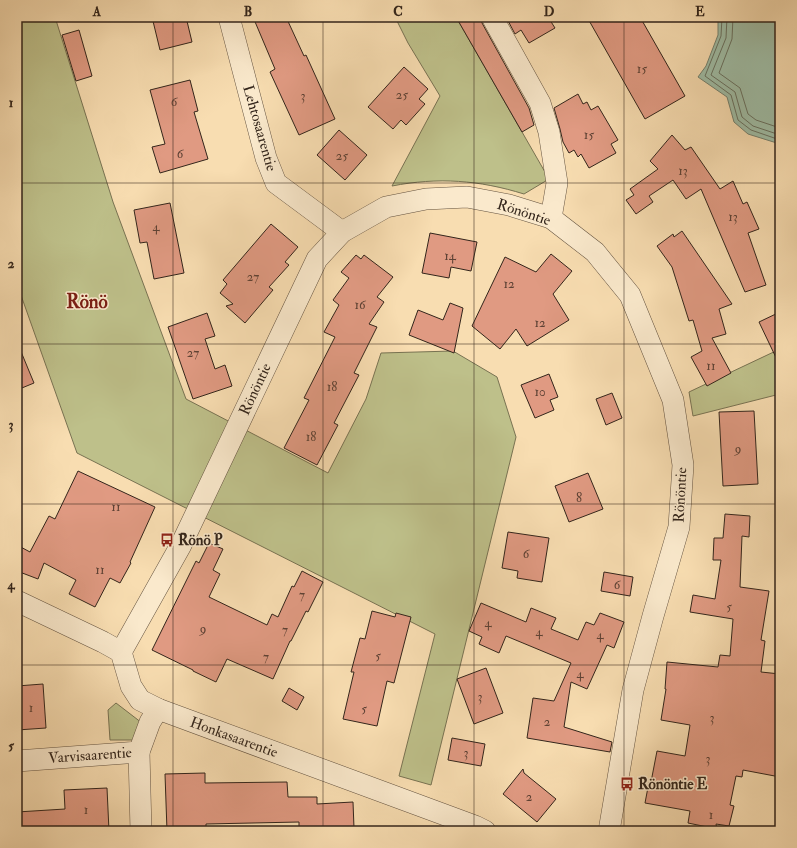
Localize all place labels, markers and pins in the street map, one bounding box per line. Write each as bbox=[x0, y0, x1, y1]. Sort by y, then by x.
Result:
place label: Rönö P bbox=[178, 531, 223, 550]
bus stop icon: Rönö P bbox=[159, 532, 175, 548]
place label: Rönöntie E bbox=[638, 775, 708, 794]
bus stop icon: Rönöntie E bbox=[619, 776, 635, 792]

